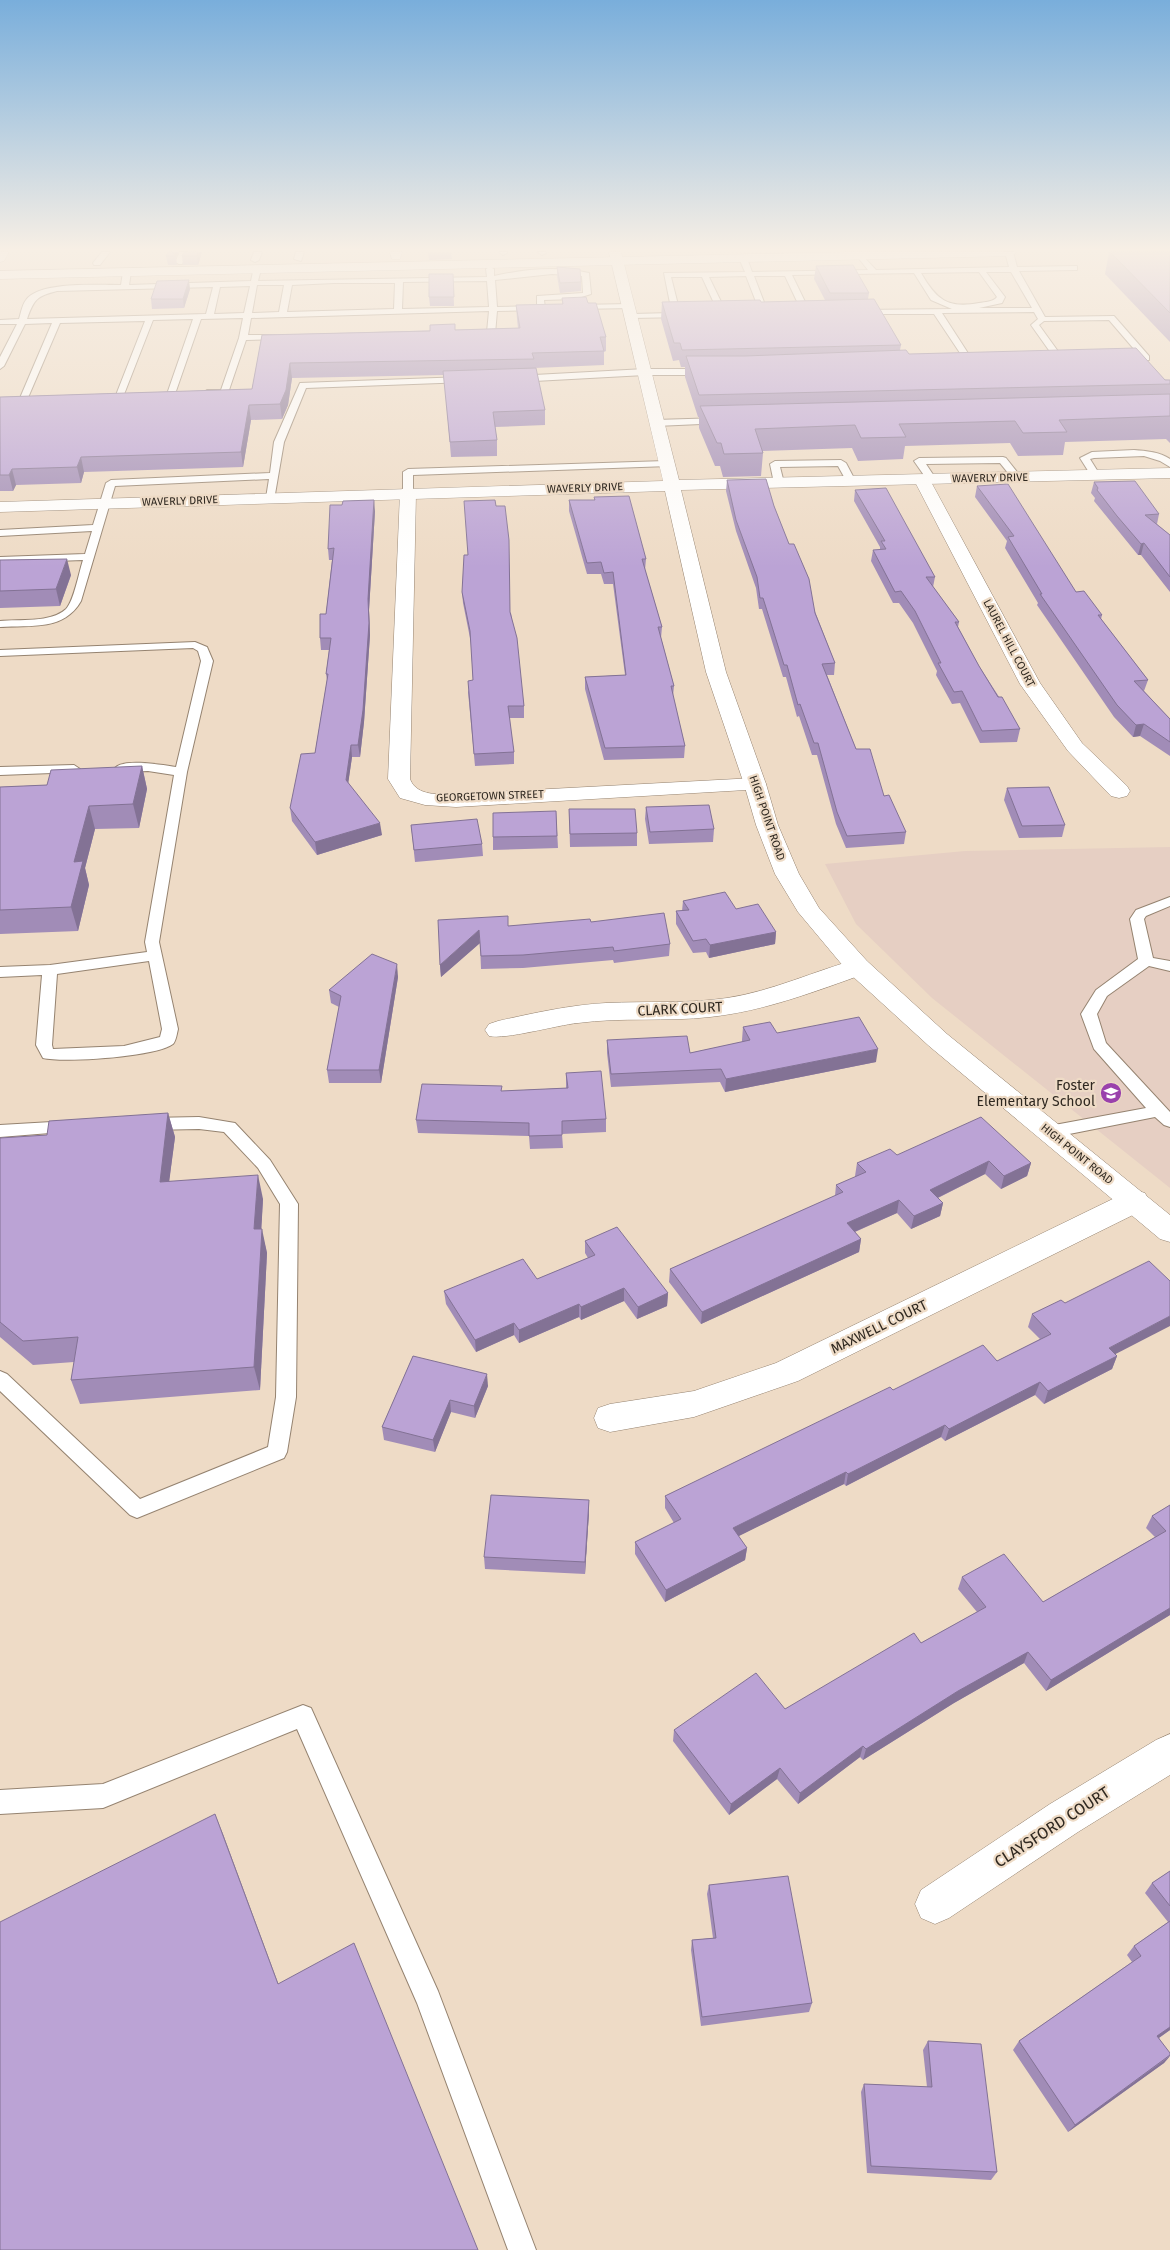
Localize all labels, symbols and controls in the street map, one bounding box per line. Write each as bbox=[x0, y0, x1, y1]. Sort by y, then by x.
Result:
street label: WAVERLY DRIVE bbox=[952, 471, 1028, 485]
street label: WAVERLY DRIVE bbox=[547, 480, 623, 496]
street label: WAVERLY DRIVE bbox=[142, 493, 218, 509]
street label: LAUREL HILL COURT bbox=[980, 597, 1038, 689]
street label: HIGH POINT ROAD bbox=[746, 774, 788, 862]
street label: GEORGETOWN STREET bbox=[436, 788, 544, 804]
street label: CLARK COURT bbox=[637, 998, 724, 1020]
place label: Foster Elementary School bbox=[977, 1077, 1096, 1110]
school or university icon: Foster Elementary School bbox=[1099, 1081, 1123, 1105]
street label: HIGH POINT ROAD bbox=[1038, 1121, 1116, 1187]
street label: MAXWELL COURT bbox=[828, 1296, 931, 1358]
street label: CLAYSFORD COURT bbox=[991, 1782, 1114, 1871]

